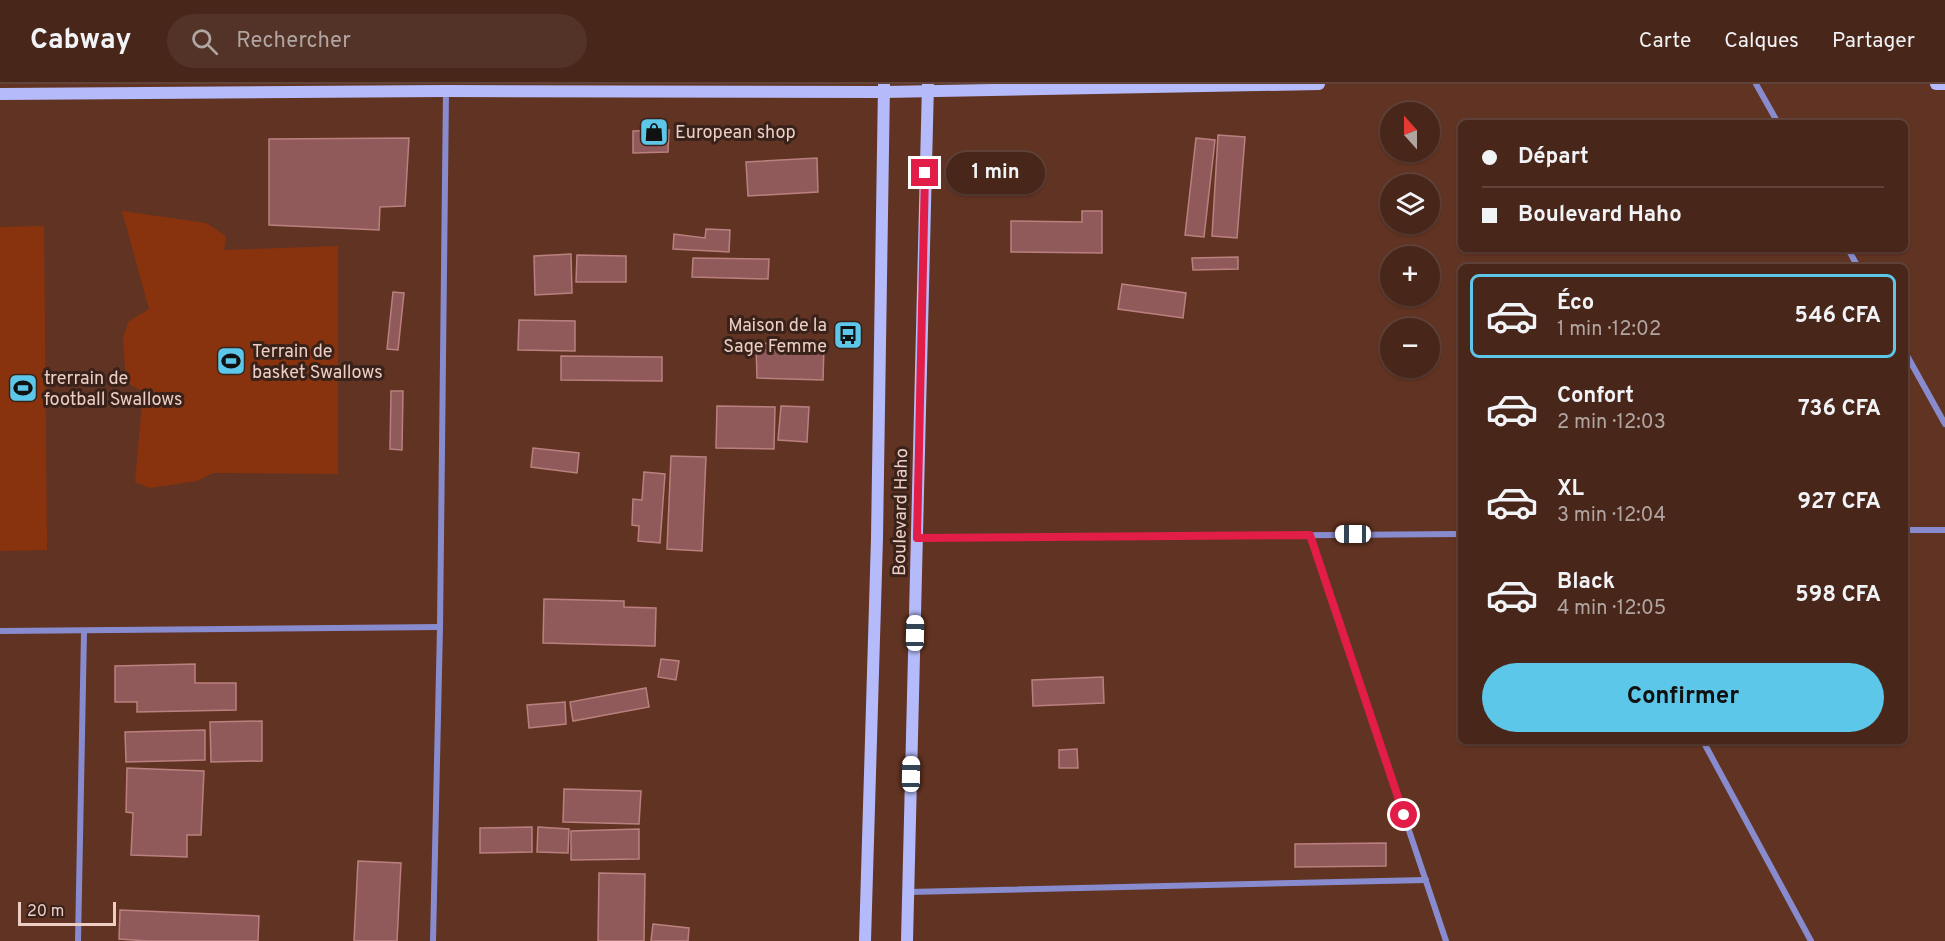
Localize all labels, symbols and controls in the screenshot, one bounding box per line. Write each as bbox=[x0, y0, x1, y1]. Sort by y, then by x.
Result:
search box bbox=[167, 14, 587, 68]
text: Cabway bbox=[30, 23, 131, 59]
icon: search bbox=[188, 25, 221, 58]
text: Rechercher bbox=[236, 28, 351, 55]
text: Carte bbox=[1639, 28, 1691, 55]
text: Calques bbox=[1724, 28, 1799, 55]
text: Partager bbox=[1832, 28, 1915, 55]
north arrow bbox=[1380, 102, 1440, 162]
map controls bbox=[1380, 102, 1440, 378]
shop icon: European shop bbox=[638, 116, 670, 148]
place label: European shop bbox=[675, 122, 796, 145]
text: Départ bbox=[1518, 144, 1589, 171]
callout: 1 min bbox=[946, 152, 1045, 194]
route end bbox=[911, 159, 938, 186]
text: 1 min bbox=[971, 160, 1020, 186]
button: layers bbox=[1380, 174, 1440, 234]
text: Boulevard Haho bbox=[1518, 202, 1682, 229]
button: + bbox=[1380, 246, 1440, 306]
icon: car bbox=[1485, 289, 1539, 343]
text: Éco bbox=[1557, 290, 1594, 317]
text: 546 CFA bbox=[1795, 303, 1881, 330]
place label: Maison de la Sage Femme bbox=[723, 315, 827, 359]
text: 1 min · 12:02 bbox=[1557, 317, 1661, 343]
button: − bbox=[1380, 318, 1440, 378]
bus stop icon: Maison de la Sage Femme bbox=[832, 319, 864, 351]
place label: Terrain de basket Swallows bbox=[252, 341, 383, 385]
sports icon: Terrain de basket Swallows bbox=[215, 345, 247, 377]
place label: trerrain de football Swallows bbox=[44, 368, 183, 412]
sports icon: trerrain de football Swallows bbox=[7, 372, 39, 404]
icon: car bbox=[1485, 382, 1539, 436]
text: Confort bbox=[1557, 383, 1634, 410]
text: 736 CFA bbox=[1798, 396, 1881, 423]
text: 2 min · 12:03 bbox=[1557, 410, 1666, 436]
street label: Boulevard Haho bbox=[889, 448, 914, 576]
icon: car bbox=[1485, 475, 1539, 529]
text: XL bbox=[1557, 476, 1584, 503]
text: 927 CFA bbox=[1797, 489, 1881, 516]
text: 3 min · 12:04 bbox=[1557, 503, 1666, 529]
car bbox=[1335, 525, 1371, 543]
icon: car bbox=[1485, 568, 1539, 622]
text: Black bbox=[1557, 569, 1615, 596]
text: 598 CFA bbox=[1795, 582, 1881, 609]
text: 4 min · 12:05 bbox=[1557, 596, 1666, 622]
car bbox=[906, 615, 924, 651]
button: Confirmer bbox=[1482, 663, 1884, 732]
car bbox=[902, 756, 920, 792]
route start bbox=[1390, 801, 1417, 828]
scale bar bbox=[18, 899, 116, 926]
text: 20 m bbox=[27, 902, 64, 922]

